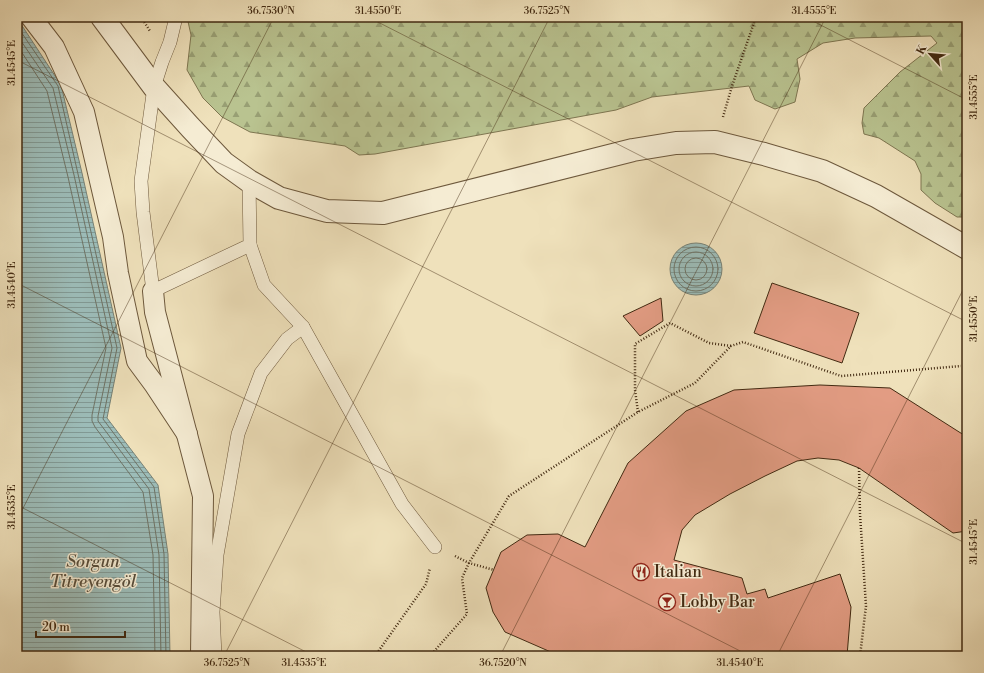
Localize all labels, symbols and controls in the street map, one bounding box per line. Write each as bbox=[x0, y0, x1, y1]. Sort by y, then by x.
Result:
text: 36.7530°N bbox=[247, 5, 295, 17]
text: 31.4550°E bbox=[355, 5, 401, 17]
text: 36.7525°N bbox=[524, 5, 571, 17]
text: 31.4555°E bbox=[791, 5, 837, 17]
north arrow bbox=[910, 34, 950, 74]
text: 31.4545°E bbox=[6, 40, 18, 86]
text: K bbox=[914, 42, 931, 57]
text: 31.4555°E bbox=[968, 74, 980, 120]
text: 31.4540°E bbox=[6, 262, 18, 308]
text: 31.4550°E bbox=[968, 296, 980, 342]
text: 31.4535°E bbox=[6, 484, 18, 530]
text: 31.4545°E bbox=[968, 519, 980, 565]
water label: Sorgun Titreyengöl bbox=[50, 551, 137, 593]
restaurant icon: Italian bbox=[631, 562, 651, 582]
place label: Italian bbox=[654, 562, 702, 582]
bar icon: Lobby Bar bbox=[657, 592, 677, 612]
place label: Lobby Bar bbox=[680, 592, 755, 612]
scale bar bbox=[36, 613, 125, 639]
text: 20 m bbox=[42, 620, 70, 635]
text: 36.7525°N bbox=[204, 657, 251, 669]
text: 31.4535°E bbox=[281, 657, 327, 669]
text: 36.7520°N bbox=[479, 657, 527, 669]
text: 31.4540°E bbox=[717, 657, 763, 669]

